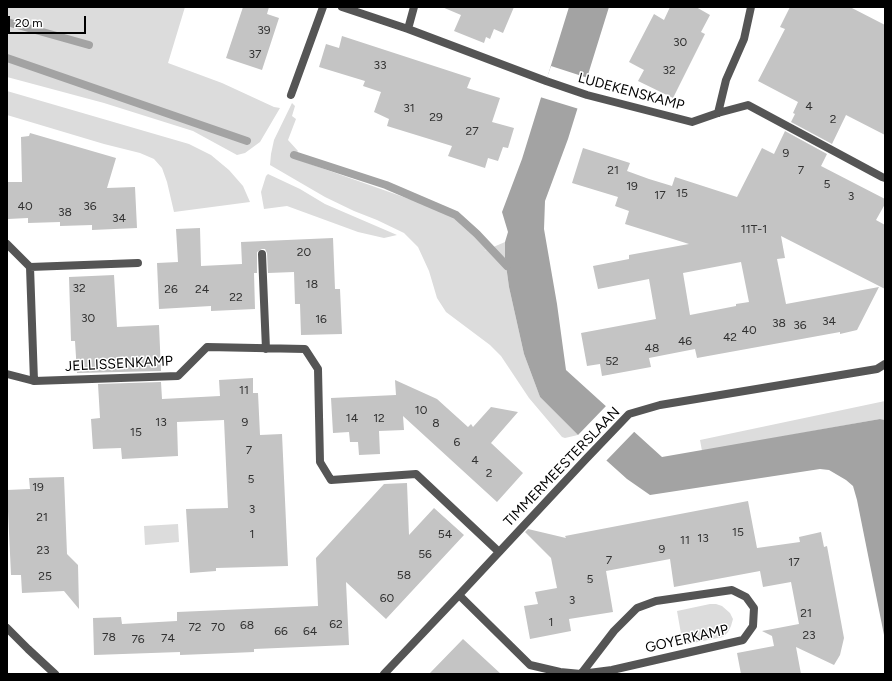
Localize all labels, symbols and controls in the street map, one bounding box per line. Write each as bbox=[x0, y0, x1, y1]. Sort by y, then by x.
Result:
scale bar bbox=[10, 8, 88, 34]
text: 20 m bbox=[15, 16, 43, 30]
house number: 39 bbox=[257, 23, 271, 37]
house number: 30 bbox=[673, 35, 687, 49]
house number: 37 bbox=[249, 47, 261, 61]
house number: 33 bbox=[373, 58, 387, 72]
house number: 32 bbox=[662, 63, 676, 77]
street label: LUDEKENSKAMP bbox=[576, 70, 686, 114]
house number: 4 bbox=[805, 99, 813, 113]
house number: 31 bbox=[403, 101, 415, 115]
house number: 29 bbox=[429, 110, 443, 124]
house number: 2 bbox=[830, 112, 836, 126]
house number: 27 bbox=[465, 124, 479, 138]
house number: 9 bbox=[783, 146, 789, 160]
house number: 21 bbox=[607, 163, 619, 177]
house number: 7 bbox=[798, 163, 804, 177]
house number: 5 bbox=[824, 177, 830, 191]
house number: 19 bbox=[626, 179, 638, 193]
house number: 15 bbox=[676, 186, 688, 200]
house number: 17 bbox=[654, 188, 666, 202]
house number: 3 bbox=[848, 189, 854, 203]
house number: 40 bbox=[17, 199, 33, 213]
house number: 36 bbox=[83, 199, 97, 213]
house number: 38 bbox=[58, 205, 72, 219]
house number: 34 bbox=[112, 211, 126, 225]
house number: 11T-1 bbox=[741, 222, 767, 236]
house number: 20 bbox=[297, 245, 311, 259]
house number: 18 bbox=[306, 277, 318, 291]
house number: 32 bbox=[72, 281, 86, 295]
house number: 26 bbox=[164, 282, 178, 296]
house number: 24 bbox=[195, 282, 209, 296]
house number: 22 bbox=[229, 290, 243, 304]
house number: 30 bbox=[81, 311, 95, 325]
house number: 16 bbox=[315, 312, 327, 326]
house number: 34 bbox=[822, 314, 836, 328]
house number: 38 bbox=[772, 316, 786, 330]
house number: 36 bbox=[793, 318, 807, 332]
house number: 40 bbox=[741, 323, 757, 337]
house number: 42 bbox=[723, 330, 737, 344]
house number: 46 bbox=[678, 334, 692, 348]
house number: 48 bbox=[645, 341, 659, 355]
street label: JELLISSENKAMP bbox=[65, 353, 173, 375]
house number: 52 bbox=[605, 354, 619, 368]
house number: 11 bbox=[239, 383, 249, 397]
house number: 10 bbox=[415, 403, 427, 417]
street label: TIMMERMEESTERSLAAN bbox=[500, 404, 624, 530]
house number: 14 bbox=[346, 411, 358, 425]
house number: 12 bbox=[373, 411, 385, 425]
house number: 13 bbox=[155, 415, 167, 429]
house number: 9 bbox=[242, 415, 248, 429]
house number: 8 bbox=[432, 416, 440, 430]
house number: 15 bbox=[130, 425, 142, 439]
house number: 6 bbox=[454, 435, 460, 449]
house number: 7 bbox=[246, 443, 252, 457]
house number: 4 bbox=[471, 453, 479, 467]
house number: 2 bbox=[486, 466, 492, 480]
house number: 5 bbox=[248, 472, 254, 486]
house number: 19 bbox=[32, 480, 44, 494]
house number: 3 bbox=[249, 502, 255, 516]
house number: 21 bbox=[36, 510, 48, 524]
house number: 15 bbox=[732, 525, 744, 539]
house number: 1 bbox=[250, 527, 254, 541]
house number: 54 bbox=[438, 527, 452, 541]
house number: 13 bbox=[697, 531, 709, 545]
house number: 11 bbox=[680, 533, 690, 547]
house number: 9 bbox=[659, 542, 665, 556]
house number: 23 bbox=[36, 543, 50, 557]
house number: 56 bbox=[418, 547, 432, 561]
house number: 7 bbox=[606, 553, 612, 567]
house number: 17 bbox=[788, 555, 800, 569]
house number: 58 bbox=[397, 568, 411, 582]
house number: 25 bbox=[38, 569, 52, 583]
house number: 5 bbox=[587, 572, 593, 586]
house number: 60 bbox=[380, 591, 394, 605]
house number: 3 bbox=[569, 593, 575, 607]
house number: 21 bbox=[800, 606, 812, 620]
house number: 1 bbox=[549, 615, 553, 629]
house number: 62 bbox=[329, 617, 343, 631]
house number: 68 bbox=[240, 618, 254, 632]
house number: 72 bbox=[188, 620, 202, 634]
house number: 70 bbox=[211, 620, 225, 634]
street label: GOYERKAMP bbox=[644, 621, 730, 657]
house number: 66 bbox=[274, 624, 288, 638]
house number: 64 bbox=[303, 624, 317, 638]
house number: 23 bbox=[802, 628, 816, 642]
house number: 78 bbox=[102, 630, 116, 644]
house number: 74 bbox=[161, 631, 175, 645]
house number: 76 bbox=[131, 632, 145, 646]

